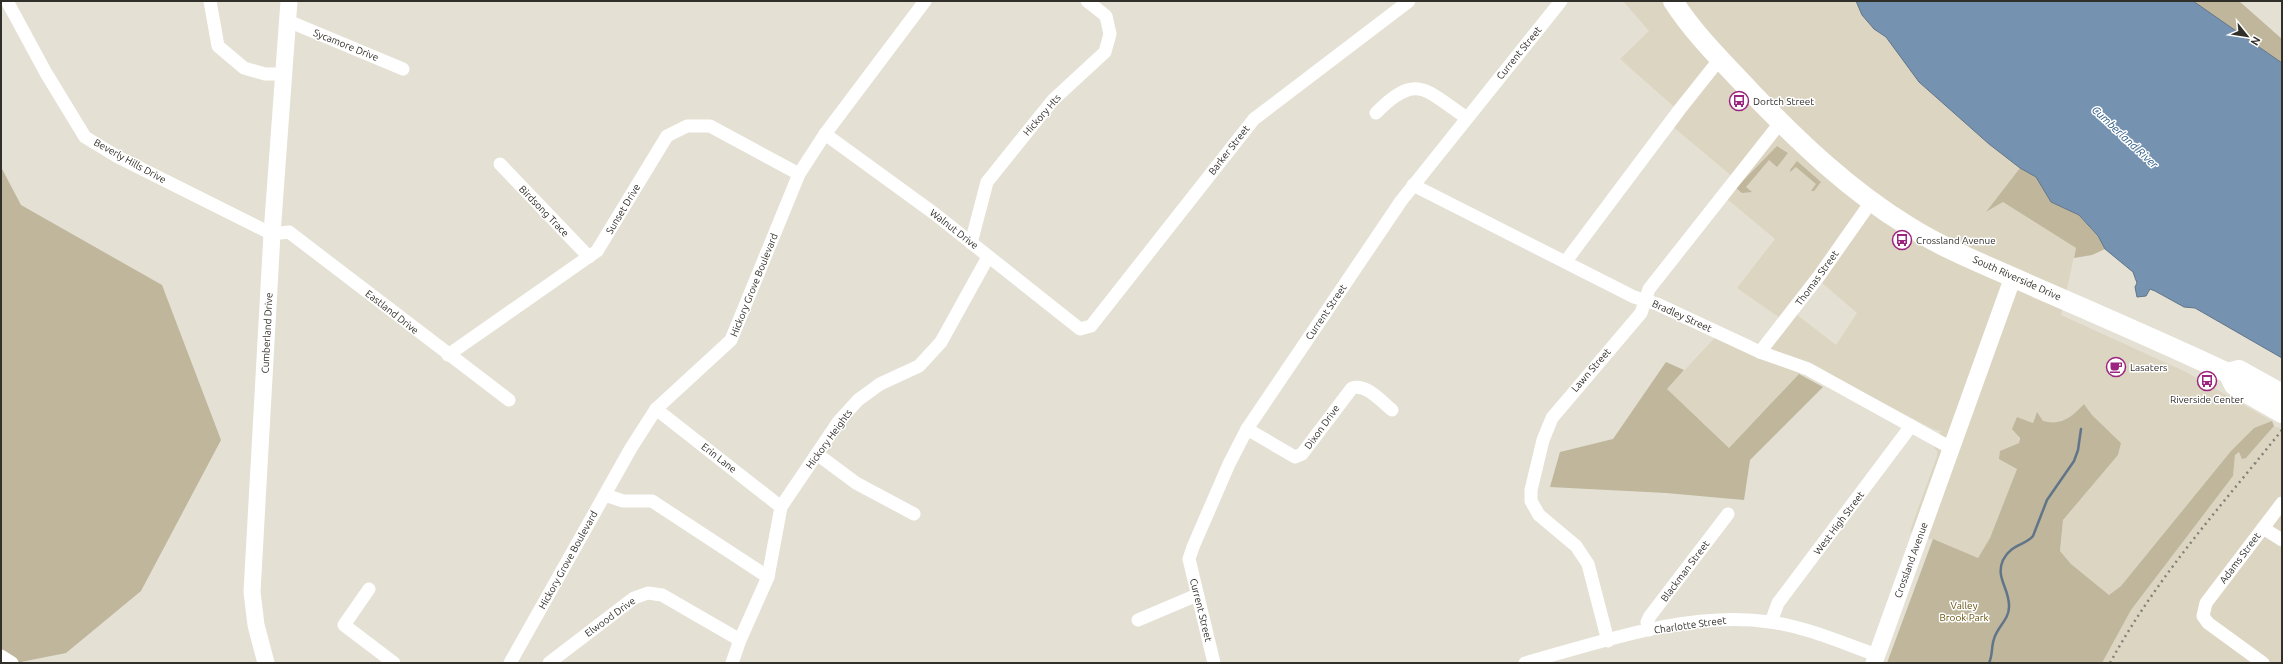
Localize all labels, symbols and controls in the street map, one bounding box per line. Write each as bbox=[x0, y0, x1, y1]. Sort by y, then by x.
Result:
north arrow bbox=[2227, 16, 2267, 56]
street label: Current Street bbox=[1494, 24, 1544, 82]
street label: Sycamore Drive bbox=[312, 27, 380, 63]
text: N bbox=[2248, 34, 2263, 48]
bus stop icon: Dortch Street bbox=[1728, 90, 1750, 112]
street label: Hickory Hts bbox=[1021, 92, 1063, 138]
place label: Dortch Street bbox=[1753, 96, 1814, 107]
water label: Cumberland River bbox=[2090, 103, 2161, 171]
street label: Barker Street bbox=[1206, 123, 1252, 177]
street label: Beverly Hills Drive bbox=[92, 137, 168, 185]
street label: Sunset Drive bbox=[604, 182, 642, 236]
street label: Birdsong Trace bbox=[517, 183, 571, 239]
street label: Walnut Drive bbox=[928, 207, 980, 251]
bus stop icon: Crossland Avenue bbox=[1891, 229, 1913, 251]
street label: Hickory Grove Boulevard bbox=[728, 232, 780, 338]
place label: Crossland Avenue bbox=[1916, 235, 1996, 246]
street label: Thomas Street bbox=[1793, 248, 1841, 308]
street label: South Riverside Drive bbox=[1971, 254, 2063, 302]
street label: Current Street bbox=[1303, 282, 1349, 342]
street label: Eastland Drive bbox=[363, 288, 421, 336]
street label: Cumberland Drive bbox=[259, 292, 275, 374]
street label: Bradley Street bbox=[1650, 298, 1714, 334]
street label: Lawn Street bbox=[1569, 346, 1613, 394]
cafe icon: Lasaters bbox=[2105, 356, 2127, 378]
place label: Lasaters bbox=[2130, 362, 2167, 373]
bus stop icon: Riverside Center bbox=[2196, 370, 2218, 392]
place label: Riverside Center bbox=[2170, 394, 2244, 405]
street label: Dixon Drive bbox=[1302, 403, 1342, 451]
street label: Hickory Heights bbox=[804, 407, 854, 471]
street label: Erin Lane bbox=[699, 441, 739, 475]
street label: West High Street bbox=[1812, 489, 1866, 557]
street label: Hickory Grove Boulevard bbox=[536, 509, 600, 611]
street label: Crossland Avenue bbox=[1892, 521, 1930, 599]
street label: Adams Street bbox=[2217, 530, 2263, 586]
street label: Blackman Street bbox=[1658, 538, 1712, 604]
street label: Current Street bbox=[1188, 577, 1214, 643]
street label: Elwood Drive bbox=[583, 595, 637, 639]
park label: Valley Brook Park bbox=[1939, 600, 1989, 623]
street label: Charlotte Street bbox=[1653, 614, 1727, 636]

